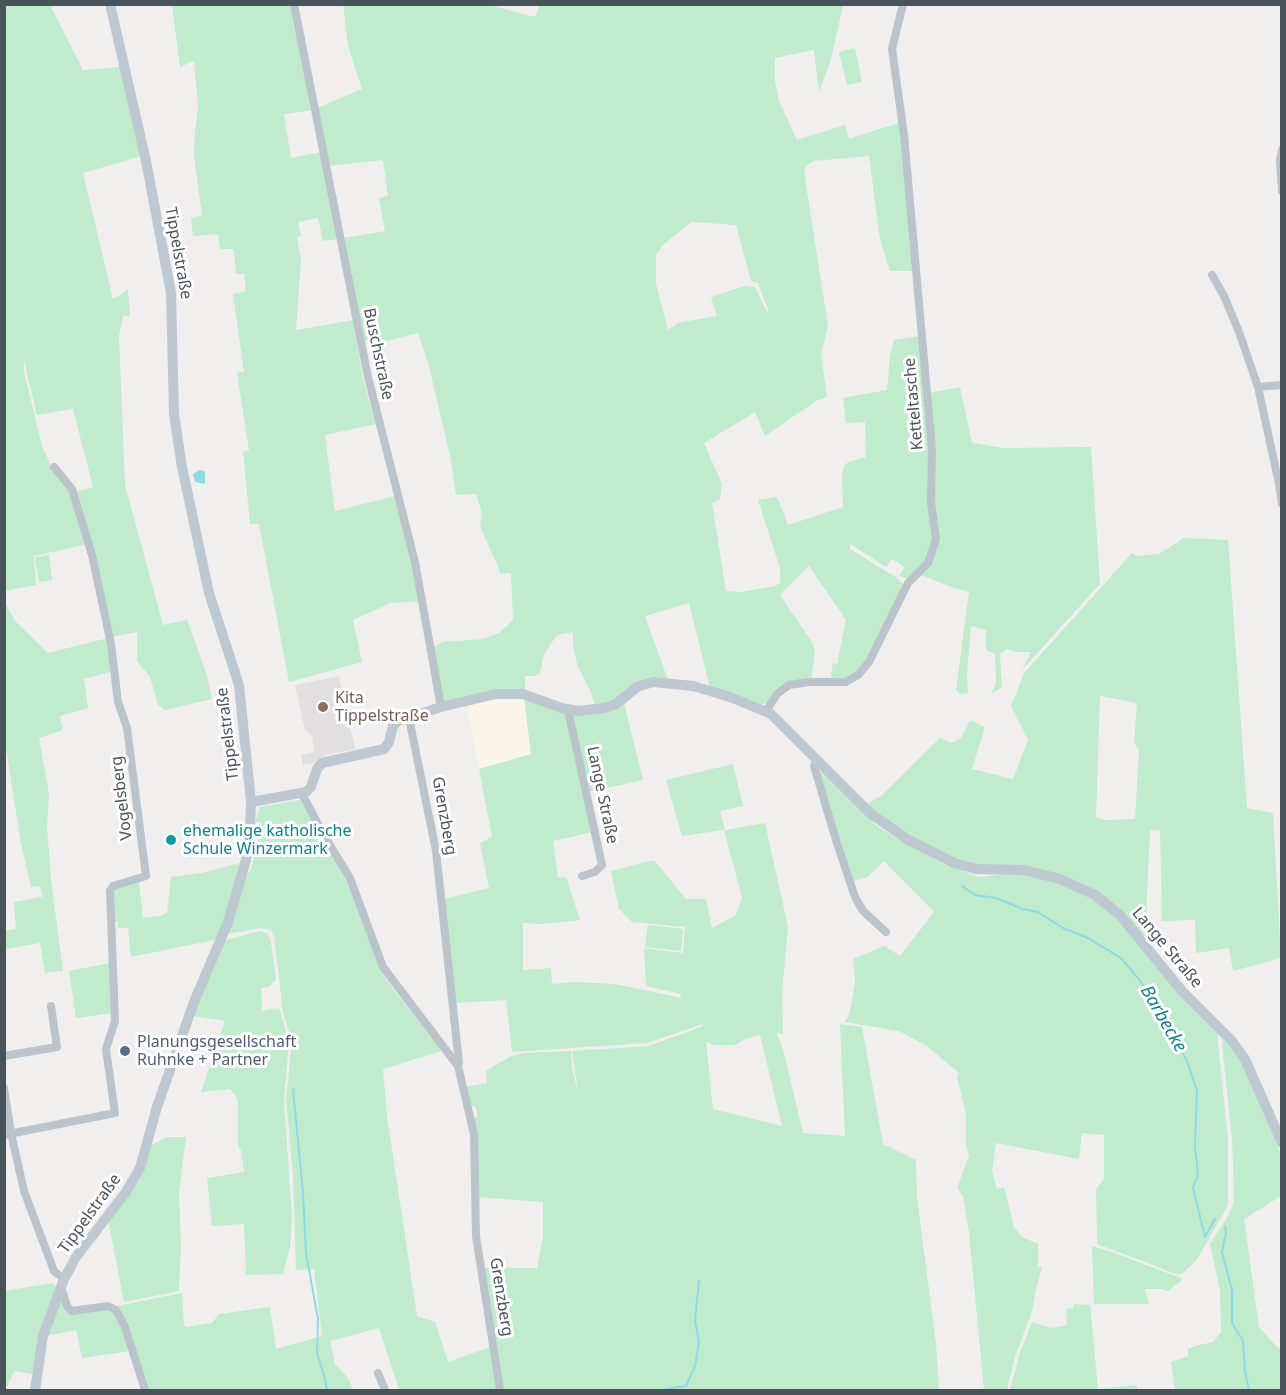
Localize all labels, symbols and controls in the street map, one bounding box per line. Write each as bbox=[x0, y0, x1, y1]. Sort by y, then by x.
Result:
street label: Tippelstraße bbox=[160, 205, 196, 301]
street label: Buschstraße bbox=[359, 306, 397, 402]
street label: Ketteltasche bbox=[900, 357, 928, 451]
street label: Tippelstraße bbox=[213, 686, 243, 782]
place label: Kita Tippelstraße bbox=[335, 688, 429, 726]
marker: Kita Tippelstraße bbox=[316, 700, 330, 714]
street label: Lange Straße bbox=[582, 744, 622, 846]
street label: Vogelsberg bbox=[107, 755, 137, 841]
street label: Grenzberg bbox=[428, 775, 460, 857]
place label: ehemalige katholische Schule Winzermark bbox=[183, 821, 352, 859]
marker: ehemalige katholische Schule Winzermark bbox=[164, 833, 178, 847]
street label: Lange Straße bbox=[1128, 904, 1206, 992]
water label: Barbecke bbox=[1135, 982, 1191, 1056]
place label: Planungsgesellschaft Ruhnke + Partner bbox=[137, 1032, 296, 1070]
marker: Planungsgesellschaft Ruhnke + Partner bbox=[118, 1044, 132, 1058]
street label: Tippelstraße bbox=[55, 1170, 125, 1258]
street label: Grenzberg bbox=[485, 1256, 517, 1338]

